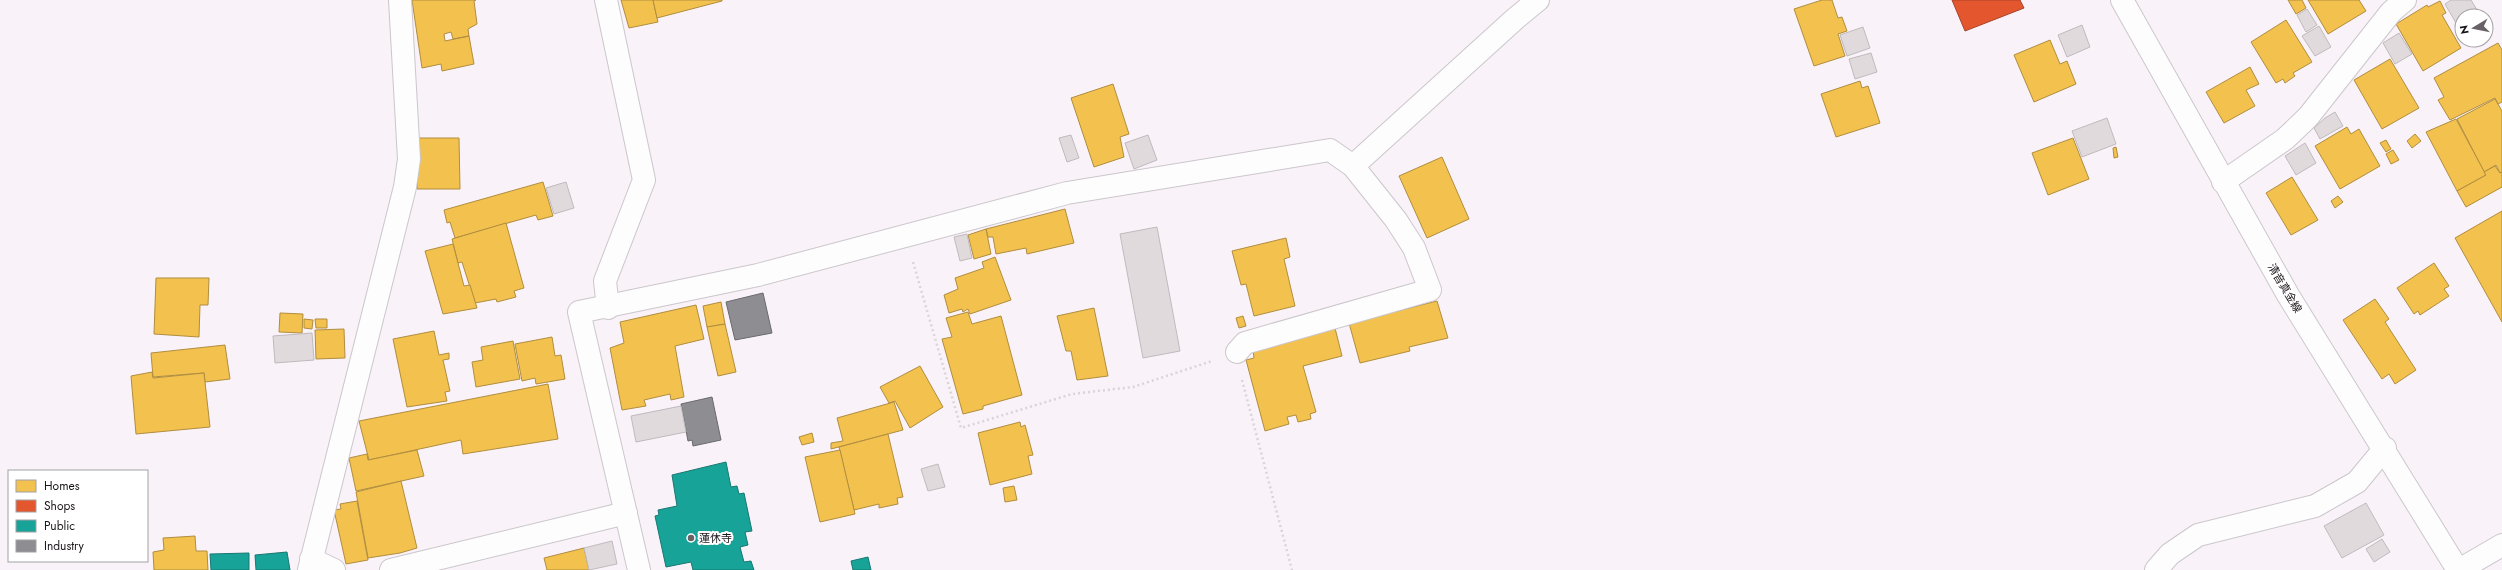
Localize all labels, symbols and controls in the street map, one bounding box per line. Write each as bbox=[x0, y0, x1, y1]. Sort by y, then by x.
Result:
north arrow bbox=[2454, 8, 2494, 48]
text: N bbox=[2456, 24, 2473, 35]
street label: 清音真金線 bbox=[2264, 260, 2306, 316]
legend bbox=[8, 470, 148, 562]
text: Homes bbox=[44, 477, 80, 495]
text: Shops bbox=[44, 497, 75, 515]
text: Public bbox=[44, 517, 75, 535]
place label: 蓮休寺 bbox=[699, 530, 732, 546]
marker: 蓮休寺 bbox=[686, 533, 696, 543]
text: Industry bbox=[44, 537, 85, 555]

